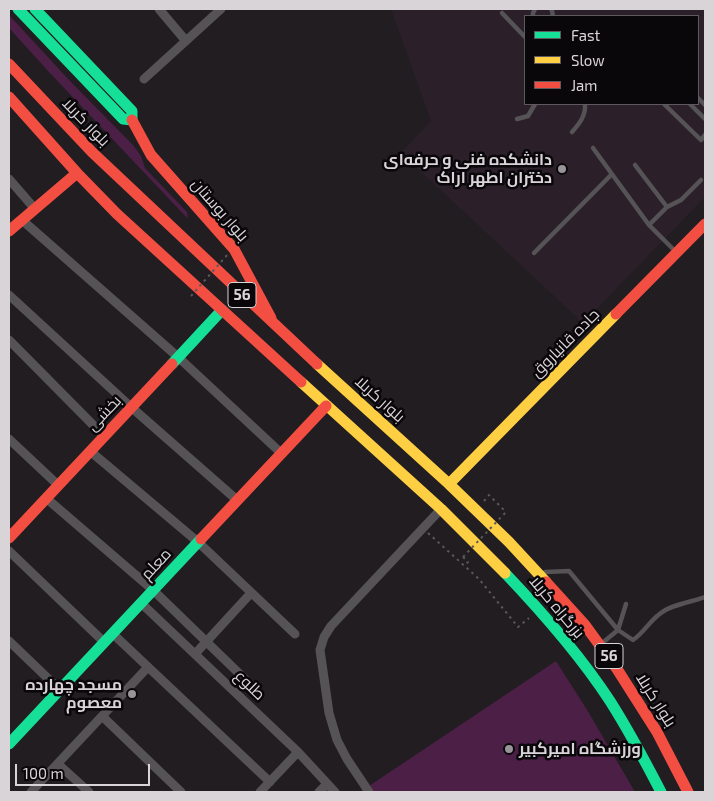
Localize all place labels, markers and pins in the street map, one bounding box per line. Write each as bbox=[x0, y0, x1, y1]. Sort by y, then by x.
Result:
place label: دانشکده فنی و حرفه‌ای دختران اطهر اراک bbox=[384, 150, 552, 188]
marker: دانشکده فنی و حرفه‌ای دختران اطهر اراک bbox=[556, 163, 568, 175]
place label: مسجد چهارده معصوم bbox=[25, 675, 122, 713]
marker: مسجد چهارده معصوم bbox=[126, 688, 138, 700]
place label: ورزشگاه امیرکبیر bbox=[519, 739, 641, 759]
marker: ورزشگاه امیرکبیر bbox=[503, 743, 515, 755]

